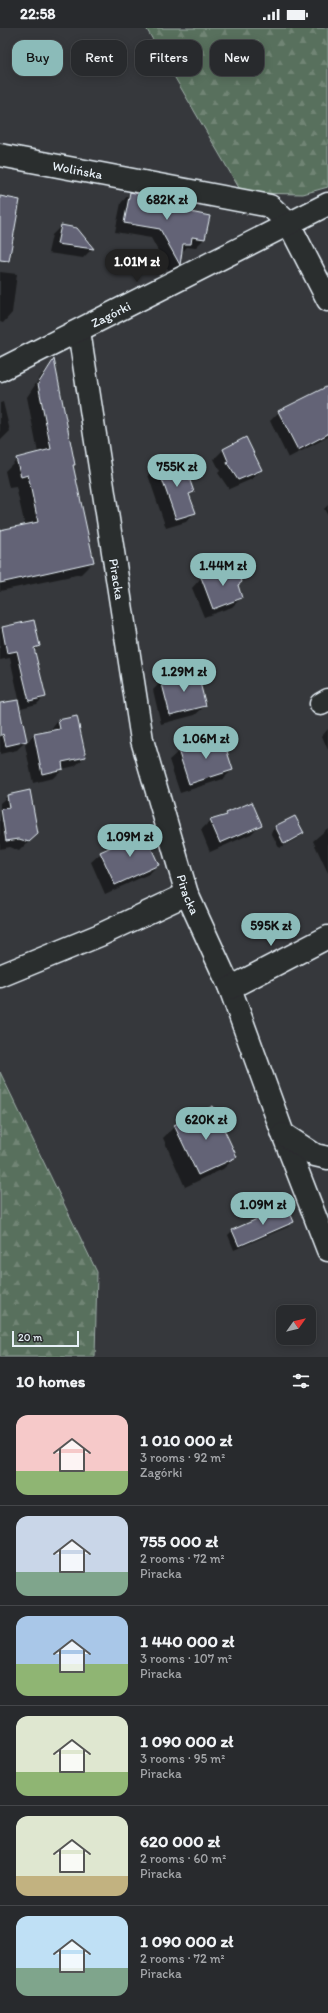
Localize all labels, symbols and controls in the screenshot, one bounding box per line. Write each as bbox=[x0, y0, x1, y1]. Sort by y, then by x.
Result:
text: 22:58 bbox=[20, 5, 56, 23]
chip: Buy bbox=[12, 40, 63, 76]
chip: Rent bbox=[71, 40, 127, 76]
chip: Filters bbox=[135, 40, 202, 76]
chip: New bbox=[210, 40, 264, 76]
street label: Wolińska bbox=[51, 158, 104, 182]
pin: 682K zł bbox=[130, 187, 204, 221]
text: 682K zł bbox=[146, 192, 188, 207]
pin: 1.01M zł bbox=[96, 249, 178, 283]
text: 1.01M zł bbox=[114, 254, 160, 269]
street label: Zagórki bbox=[88, 298, 133, 330]
pin: 755K zł bbox=[140, 454, 214, 488]
text: 755K zł bbox=[156, 459, 198, 474]
pin: 1.44M zł bbox=[182, 553, 264, 587]
street label: Piracka bbox=[107, 557, 128, 601]
text: 1.44M zł bbox=[199, 558, 247, 573]
pin: 1.29M zł bbox=[143, 659, 225, 693]
text: 1.29M zł bbox=[161, 664, 207, 679]
pin: 1.06M zł bbox=[165, 726, 247, 760]
text: 1.06M zł bbox=[182, 731, 230, 746]
pin: 1.09M zł bbox=[89, 824, 171, 858]
text: 1.09M zł bbox=[107, 829, 153, 844]
street label: Piracka bbox=[174, 873, 203, 917]
pin: 595K zł bbox=[234, 913, 308, 947]
text: 595K zł bbox=[250, 918, 292, 933]
pin: 620K zł bbox=[169, 1107, 243, 1141]
text: 620K zł bbox=[185, 1112, 227, 1127]
pin: 1.09M zł bbox=[222, 1192, 304, 1226]
text: 1.09M zł bbox=[240, 1197, 286, 1212]
north arrow bbox=[276, 1305, 316, 1345]
map controls bbox=[276, 1305, 316, 1345]
scale bar bbox=[12, 1329, 79, 1348]
text: 20 m bbox=[18, 1331, 42, 1344]
icon: filters bbox=[290, 1370, 312, 1392]
text: 10 homes bbox=[16, 1371, 85, 1391]
text: 1 010 000 zł bbox=[140, 1430, 232, 1450]
icon: home bbox=[48, 1431, 96, 1479]
text: 3 rooms · 92 m² bbox=[140, 1450, 225, 1465]
text: Zagórki bbox=[140, 1465, 182, 1480]
text: 755 000 zł bbox=[140, 1531, 218, 1551]
icon: home bbox=[48, 1532, 96, 1580]
text: 2 rooms · 72 m² bbox=[140, 1551, 225, 1566]
text: Piracka bbox=[140, 1566, 182, 1581]
text: 1 440 000 zł bbox=[140, 1631, 234, 1651]
icon: home bbox=[48, 1632, 96, 1680]
text: 3 rooms · 107 m² bbox=[140, 1651, 232, 1666]
text: Piracka bbox=[140, 1666, 182, 1681]
text: 1 090 000 zł bbox=[140, 1731, 233, 1751]
icon: home bbox=[48, 1732, 96, 1780]
text: 3 rooms · 95 m² bbox=[140, 1751, 225, 1766]
text: Piracka bbox=[140, 1766, 182, 1781]
text: 620 000 zł bbox=[140, 1831, 220, 1851]
icon: home bbox=[48, 1832, 96, 1880]
text: 2 rooms · 60 m² bbox=[140, 1851, 226, 1866]
text: Piracka bbox=[140, 1866, 182, 1881]
text: 1 090 000 zł bbox=[140, 1931, 233, 1951]
icon: home bbox=[48, 1932, 96, 1980]
text: 2 rooms · 72 m² bbox=[140, 1951, 225, 1966]
text: Piracka bbox=[140, 1966, 182, 1981]

